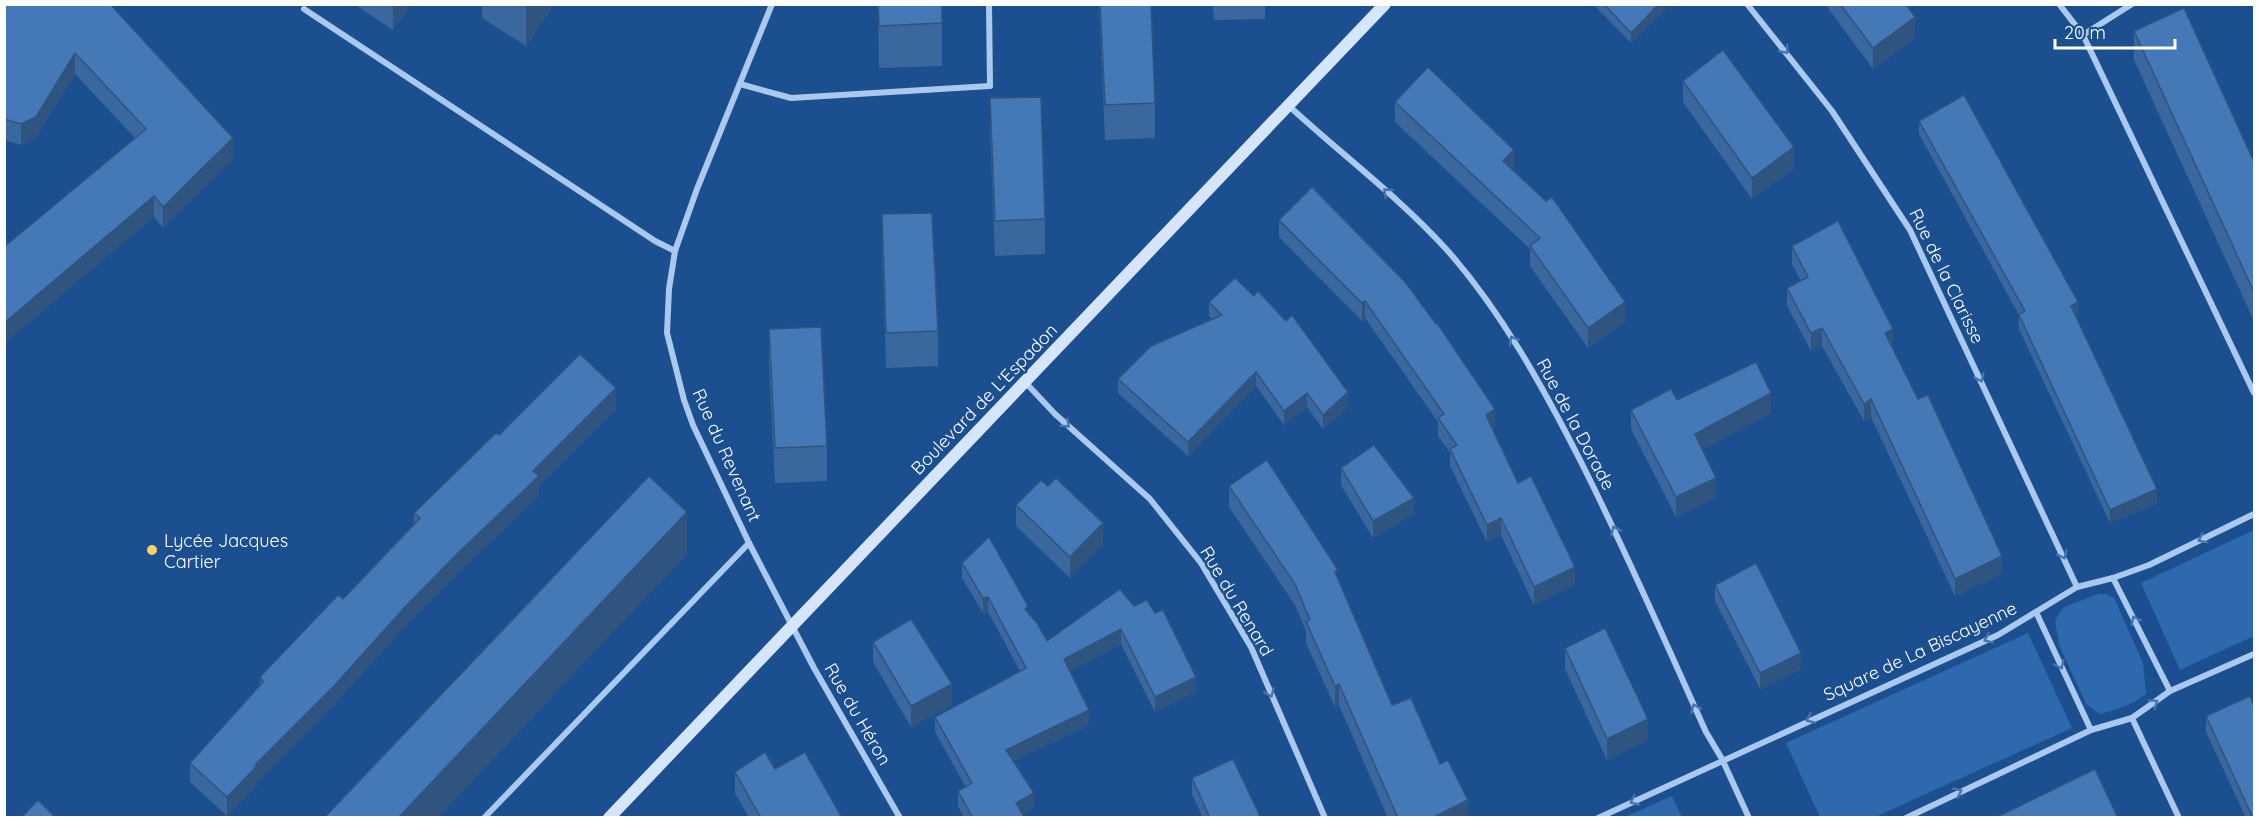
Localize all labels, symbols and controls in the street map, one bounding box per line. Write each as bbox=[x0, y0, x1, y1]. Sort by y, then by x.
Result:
scale bar bbox=[2055, 12, 2175, 50]
text: 20 m bbox=[2064, 21, 2106, 44]
one-way arrow bbox=[1777, 43, 1788, 54]
one-way arrow bbox=[1383, 188, 1394, 199]
street label: Rue de la Clarisse bbox=[1904, 205, 1990, 347]
street label: Boulevard de L'Espadon bbox=[906, 319, 1062, 479]
one-way arrow bbox=[1508, 336, 1520, 346]
street label: Rue de la Dorade bbox=[1532, 354, 1620, 494]
one-way arrow bbox=[1973, 372, 1985, 383]
street label: Rue du Revenant bbox=[687, 385, 767, 525]
one-way arrow bbox=[1059, 417, 1070, 428]
one-way arrow bbox=[1610, 525, 1622, 536]
place label: Lycée Jacques Cartier bbox=[164, 529, 288, 573]
one-way arrow bbox=[2197, 532, 2208, 544]
street label: Rue du Renard bbox=[1195, 542, 1279, 660]
marker: Lycée Jacques Cartier bbox=[145, 543, 159, 557]
one-way arrow bbox=[2056, 548, 2068, 559]
street label: Square de La Biscayenne bbox=[1820, 596, 2020, 706]
one-way arrow bbox=[2131, 616, 2142, 627]
one-way arrow bbox=[1984, 632, 1995, 644]
one-way arrow bbox=[2053, 658, 2065, 669]
street label: Rue du Héron bbox=[819, 659, 897, 769]
one-way arrow bbox=[1263, 686, 1275, 697]
one-way arrow bbox=[2147, 699, 2158, 710]
one-way arrow bbox=[1690, 703, 1702, 714]
one-way arrow bbox=[1806, 711, 1817, 723]
one-way arrow bbox=[1952, 788, 1963, 800]
one-way arrow bbox=[1629, 793, 1640, 805]

